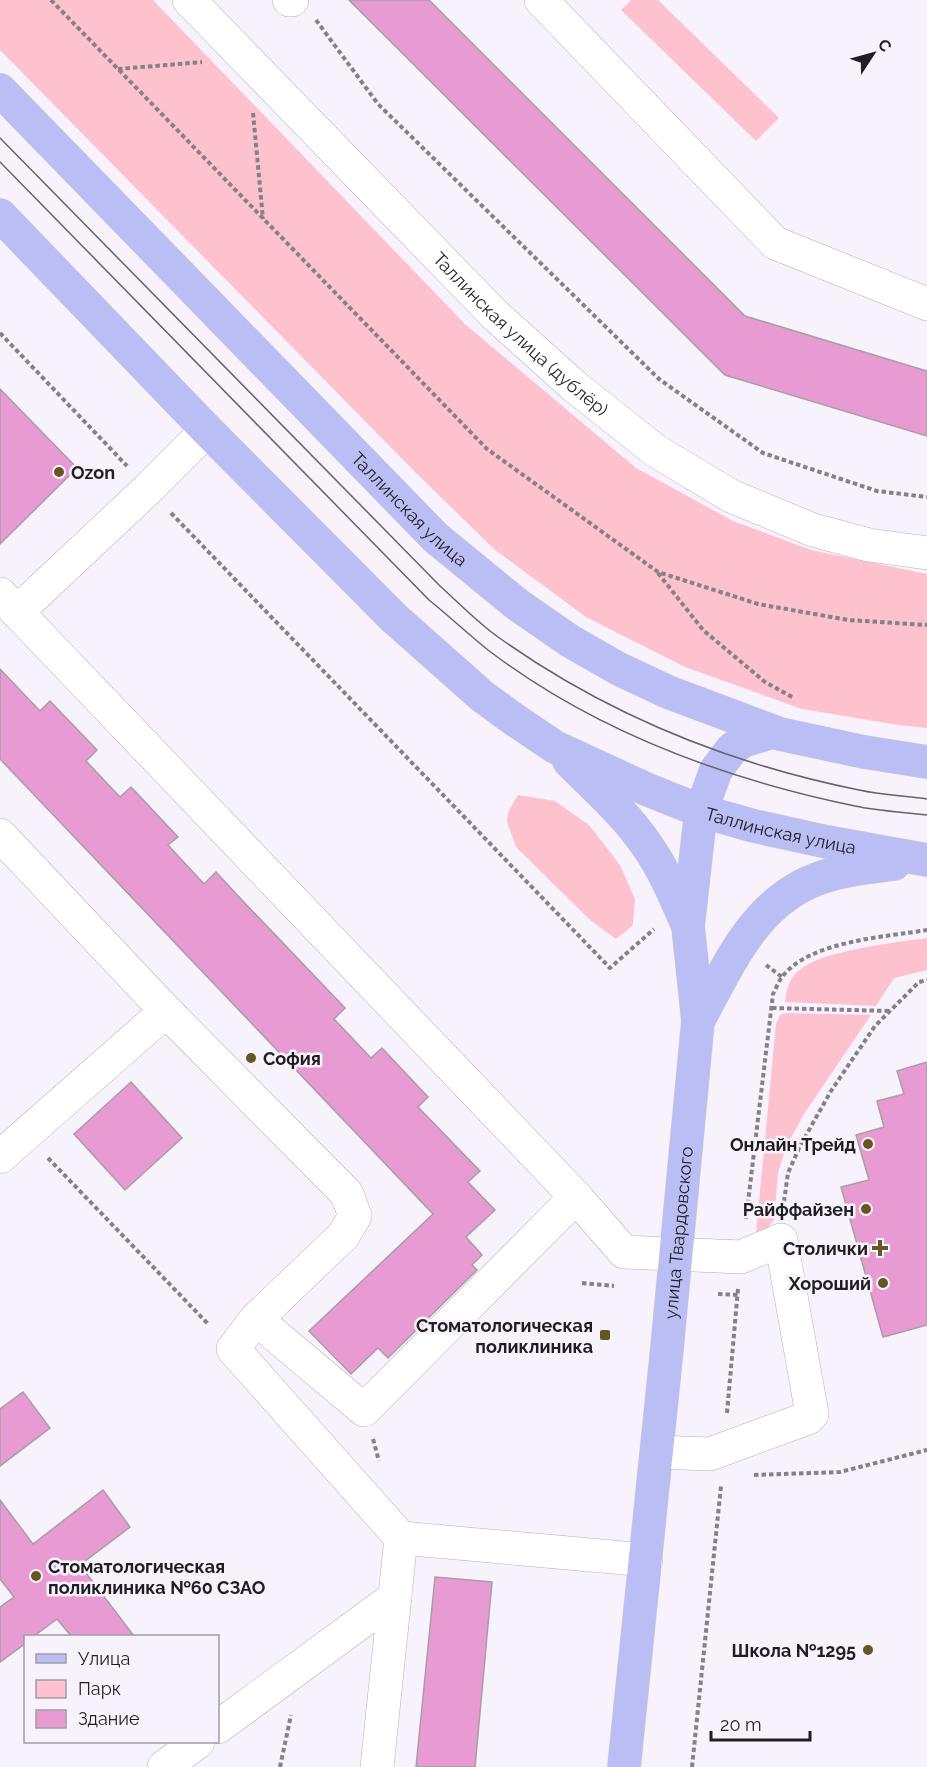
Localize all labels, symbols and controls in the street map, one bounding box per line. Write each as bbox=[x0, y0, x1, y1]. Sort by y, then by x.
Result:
north arrow bbox=[843, 24, 903, 84]
text: С bbox=[874, 35, 896, 56]
street label: Таллинская улица (дублёр) bbox=[429, 248, 613, 420]
street label: Таллинская улица bbox=[347, 447, 472, 570]
place label: Ozon bbox=[71, 462, 115, 483]
marker: Ozon bbox=[52, 465, 66, 479]
street label: Таллинская улица bbox=[703, 802, 858, 858]
place label: София bbox=[263, 1048, 321, 1069]
marker: София bbox=[244, 1051, 258, 1065]
place label: Онлайн Трейд bbox=[730, 1134, 856, 1155]
marker: Онлайн Трейд bbox=[861, 1137, 875, 1151]
street label: улица Твардовского bbox=[659, 1145, 697, 1320]
place label: Райффайзен bbox=[743, 1199, 854, 1220]
marker: Райффайзен bbox=[859, 1202, 873, 1216]
place label: Столички bbox=[783, 1238, 868, 1259]
marker: Столички bbox=[873, 1241, 887, 1255]
place label: Хороший bbox=[788, 1273, 871, 1294]
marker: Хороший bbox=[876, 1276, 890, 1290]
place label: Стоматологическая поликлиника bbox=[416, 1315, 593, 1357]
marker: Стоматологическая поликлиника bbox=[598, 1328, 612, 1342]
place label: Стоматологическая поликлиника №60 СЗАО bbox=[48, 1556, 266, 1598]
marker: Стоматологическая поликлиника №60 СЗАО bbox=[29, 1569, 43, 1583]
legend bbox=[24, 1635, 219, 1743]
place label: Школа №1295 bbox=[732, 1640, 856, 1661]
marker: Школа №1295 bbox=[861, 1643, 875, 1657]
text: Улица bbox=[78, 1648, 130, 1669]
text: Парк bbox=[78, 1678, 121, 1699]
scale bar bbox=[711, 1704, 810, 1742]
text: Здание bbox=[78, 1708, 140, 1729]
text: 20 m bbox=[720, 1714, 762, 1735]

